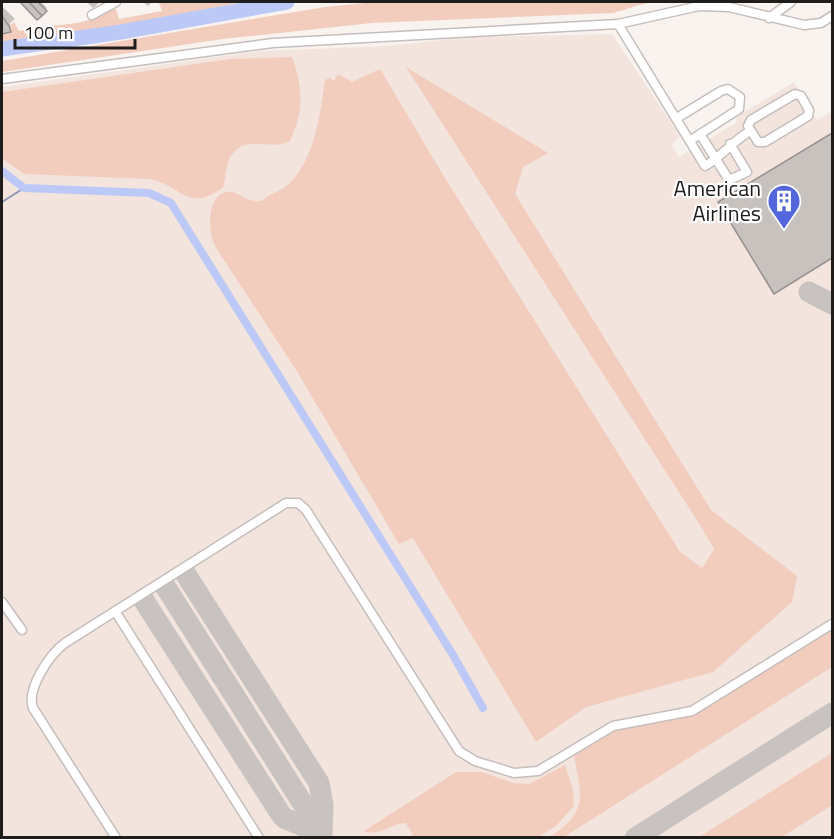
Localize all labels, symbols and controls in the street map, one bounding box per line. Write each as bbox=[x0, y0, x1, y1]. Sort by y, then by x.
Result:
scale bar bbox=[15, 12, 135, 50]
text: 100 m bbox=[24, 19, 73, 46]
place label: American Airlines bbox=[674, 171, 761, 230]
building icon: American Airlines bbox=[766, 183, 802, 230]

